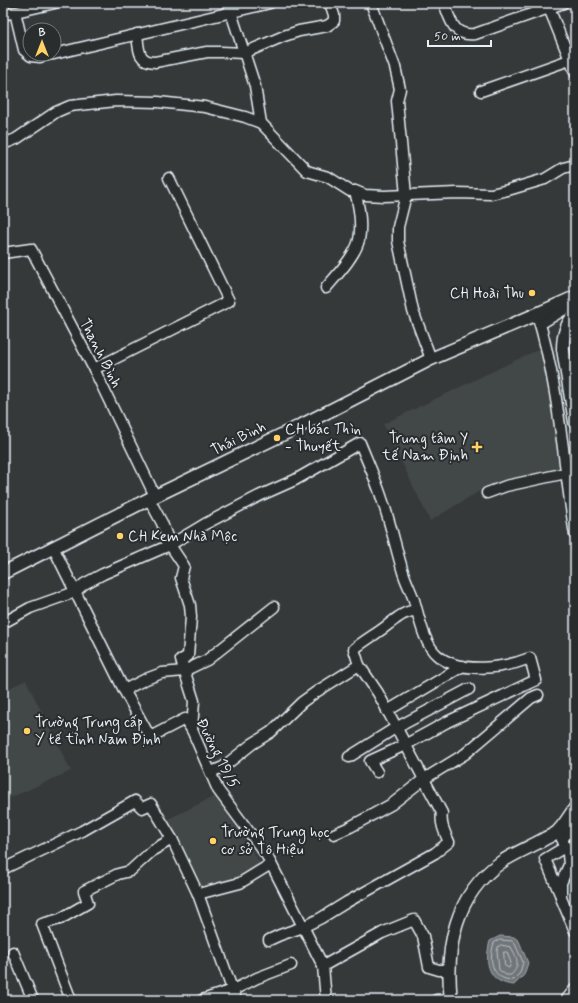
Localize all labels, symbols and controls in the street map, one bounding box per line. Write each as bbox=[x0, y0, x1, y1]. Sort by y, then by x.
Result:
north arrow bbox=[22, 22, 62, 62]
scale bar bbox=[428, 22, 491, 48]
text: B bbox=[39, 26, 46, 40]
text: 50 m bbox=[434, 29, 461, 45]
place label: CH Hoài Thu bbox=[450, 284, 524, 304]
marker: CH Hoài Thu bbox=[527, 288, 537, 298]
street label: Thanh Bình bbox=[74, 315, 126, 392]
street label: Thái Bình bbox=[208, 417, 270, 461]
place label: CH bác Thìn - Thuyết bbox=[285, 420, 361, 457]
place label: Trung tâm Y tế Nam Định bbox=[381, 429, 468, 466]
marker: CH bác Thìn - Thuyết bbox=[272, 433, 282, 443]
marker: Trung tâm Y tế Nam Định bbox=[471, 441, 483, 453]
place label: CH Kem Nhà Mộc bbox=[128, 527, 237, 547]
marker: CH Kem Nhà Mộc bbox=[115, 531, 125, 541]
place label: Trường Trung cấp Y tế tỉnh Nam Định bbox=[35, 713, 161, 750]
street label: Đường 19/5 bbox=[190, 715, 243, 793]
marker: Trường Trung cấp Y tế tỉnh Nam Định bbox=[22, 726, 32, 736]
place label: Trường Trung học cơ sở Tô Hiệu bbox=[221, 823, 330, 860]
marker: Trường Trung học cơ sở Tô Hiệu bbox=[208, 836, 218, 846]

